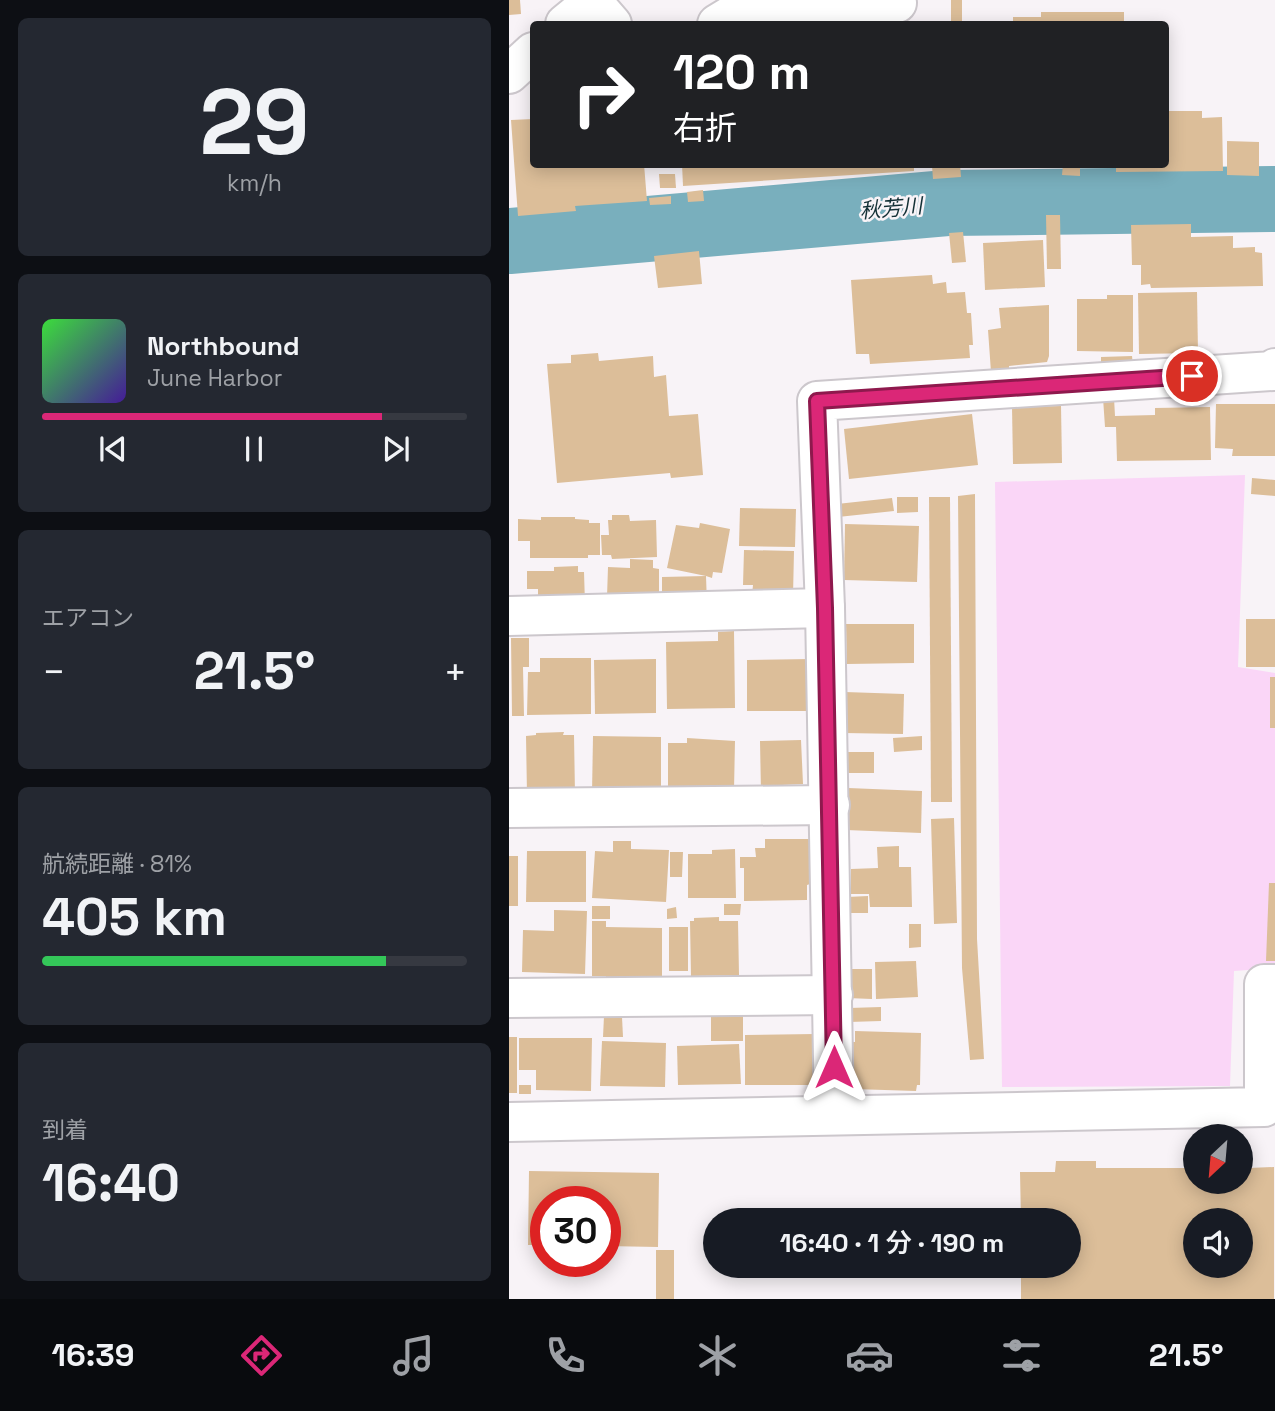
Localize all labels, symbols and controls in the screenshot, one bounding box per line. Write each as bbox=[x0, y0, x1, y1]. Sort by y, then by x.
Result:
text: 120 m bbox=[673, 41, 810, 103]
icon: right bbox=[558, 49, 649, 140]
text: 29 bbox=[200, 64, 309, 181]
text: 右折 bbox=[673, 108, 737, 148]
text: km/h bbox=[227, 168, 282, 198]
water label: 秋芳川 bbox=[858, 192, 926, 224]
text: Northbound bbox=[147, 329, 300, 363]
pin bbox=[1162, 346, 1222, 406]
icon: arrive bbox=[1173, 357, 1211, 395]
text: June Harbor bbox=[147, 363, 282, 393]
icon: previous bbox=[94, 430, 132, 468]
icon: pause bbox=[235, 430, 273, 468]
icon: next bbox=[377, 430, 415, 468]
text: エアコン bbox=[42, 603, 134, 633]
text: 21.5° bbox=[194, 638, 315, 704]
text: − bbox=[42, 648, 66, 696]
text: + bbox=[443, 648, 467, 696]
text: 航続距離 · 81% bbox=[42, 849, 192, 879]
text: 405 km bbox=[42, 884, 227, 950]
position arrow bbox=[797, 1030, 871, 1104]
text: 到着 bbox=[42, 1115, 88, 1145]
north arrow bbox=[1183, 1124, 1253, 1194]
map controls bbox=[1183, 1124, 1253, 1278]
text: 16:40 bbox=[42, 1150, 180, 1216]
speed limit sign: 30 bbox=[530, 1186, 621, 1277]
button: sound bbox=[1183, 1208, 1253, 1278]
text: 16:40 · 1 分 · 190 m bbox=[780, 1226, 1004, 1260]
icon: directions bbox=[237, 1331, 286, 1380]
icon: music bbox=[389, 1331, 438, 1380]
icon: phone bbox=[541, 1331, 590, 1380]
icon: climate bbox=[693, 1331, 742, 1380]
icon: car bbox=[845, 1331, 894, 1380]
icon: filters bbox=[997, 1331, 1046, 1380]
text: 16:39 bbox=[51, 1335, 134, 1375]
text: 21.5° bbox=[1149, 1335, 1224, 1375]

